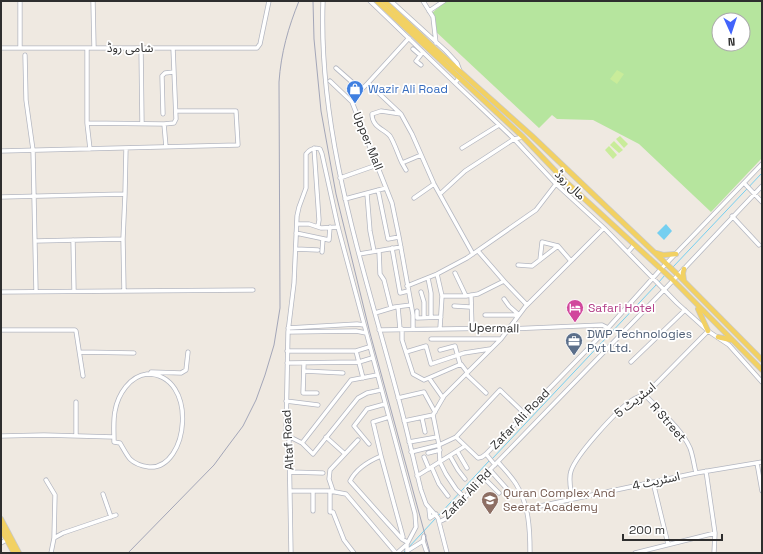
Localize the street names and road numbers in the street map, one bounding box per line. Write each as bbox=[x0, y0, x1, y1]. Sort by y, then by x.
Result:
street label: شامی روڈ bbox=[107, 40, 153, 56]
street label: Upper Mall bbox=[349, 110, 387, 172]
street label: مال روڈ bbox=[551, 166, 589, 204]
street label: Upermall bbox=[469, 320, 519, 336]
street label: اسٹریٹ 5 bbox=[611, 379, 659, 421]
street label: Zafar Ali Road bbox=[487, 385, 553, 453]
street label: R Street bbox=[646, 399, 690, 445]
street label: Altaf Road bbox=[278, 409, 298, 471]
street label: Zafar Ali Rd bbox=[439, 465, 495, 523]
street label: اسٹریٹ 4 bbox=[631, 468, 681, 494]

